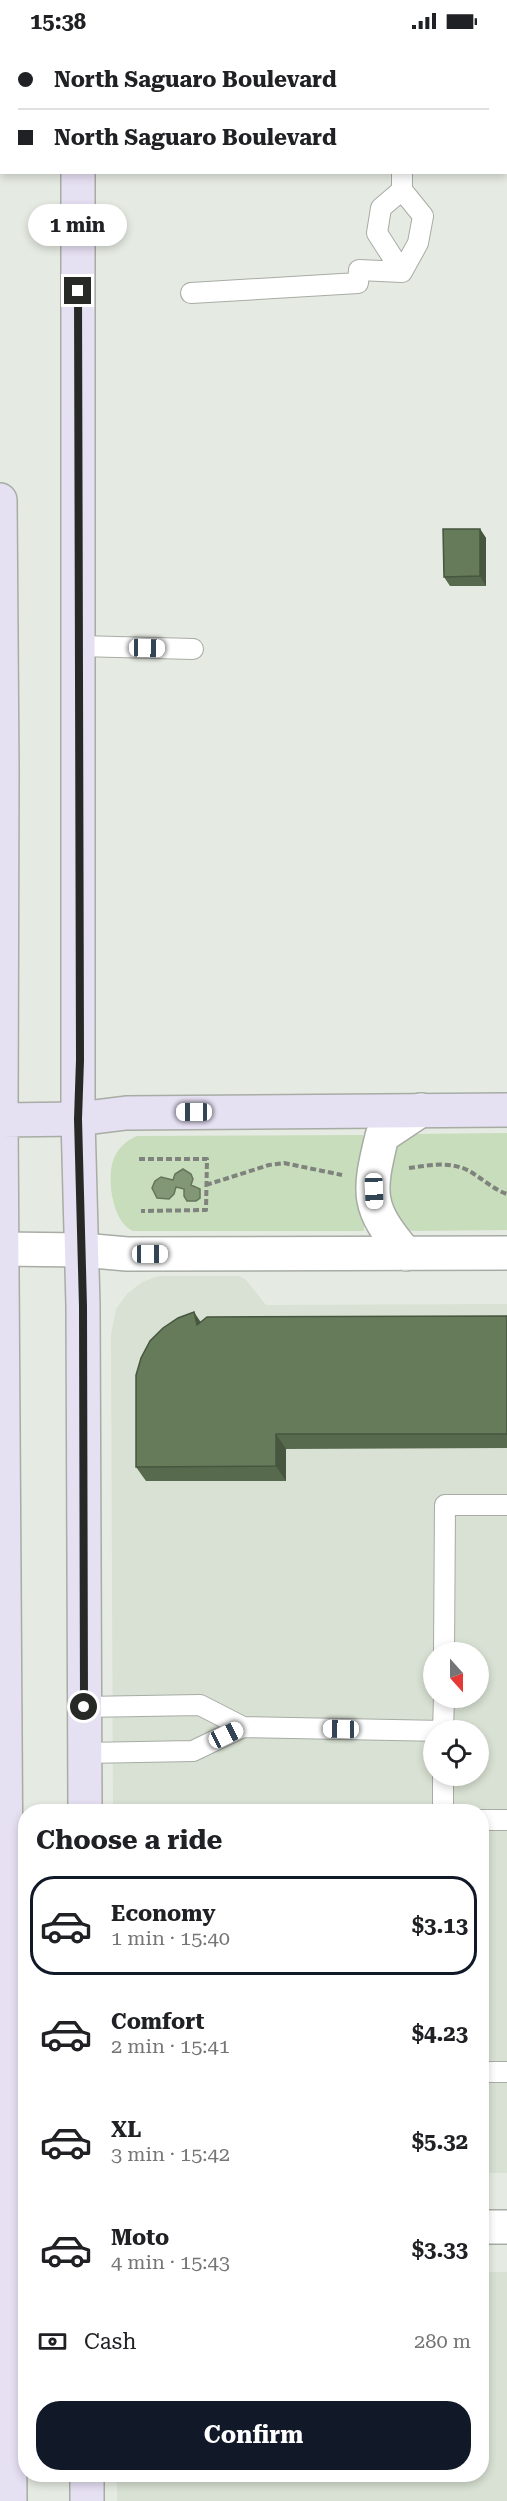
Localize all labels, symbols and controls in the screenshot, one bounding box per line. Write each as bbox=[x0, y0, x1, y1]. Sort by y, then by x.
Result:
text: 15:38 bbox=[30, 9, 86, 34]
text: North Saguaro Boulevard bbox=[54, 67, 337, 92]
text: North Saguaro Boulevard bbox=[54, 125, 337, 150]
callout: 1 min bbox=[28, 204, 128, 246]
text: 1 min bbox=[50, 213, 105, 237]
route end bbox=[64, 277, 91, 304]
car bbox=[129, 639, 165, 657]
car bbox=[176, 1103, 212, 1121]
car bbox=[364, 1173, 384, 1209]
car bbox=[132, 1245, 168, 1263]
north arrow bbox=[423, 1642, 489, 1708]
map controls bbox=[423, 1642, 489, 1786]
route start bbox=[70, 1693, 97, 1720]
car bbox=[206, 1719, 246, 1751]
car bbox=[323, 1720, 359, 1738]
button: locate bbox=[423, 1720, 489, 1786]
text: Choose a ride bbox=[36, 1824, 222, 1856]
icon: car bbox=[39, 1899, 93, 1953]
text: Economy bbox=[111, 1901, 215, 1926]
text: $3.13 bbox=[412, 1913, 468, 1938]
text: 1 min · 15:40 bbox=[111, 1926, 230, 1950]
icon: car bbox=[39, 2007, 93, 2061]
text: Comfort bbox=[111, 2009, 204, 2034]
text: $4.23 bbox=[412, 2021, 468, 2046]
text: 2 min · 15:41 bbox=[111, 2034, 230, 2058]
icon: car bbox=[39, 2115, 93, 2169]
text: XL bbox=[111, 2117, 141, 2142]
text: $5.32 bbox=[412, 2129, 468, 2154]
text: 3 min · 15:42 bbox=[111, 2142, 230, 2166]
icon: car bbox=[39, 2223, 93, 2277]
text: Moto bbox=[111, 2225, 169, 2250]
text: $3.33 bbox=[412, 2237, 468, 2262]
text: 4 min · 15:43 bbox=[111, 2250, 230, 2274]
icon: cash bbox=[36, 2325, 69, 2358]
text: Cash bbox=[84, 2329, 136, 2354]
text: 280 m bbox=[414, 2329, 471, 2353]
button: Confirm bbox=[36, 2401, 471, 2470]

